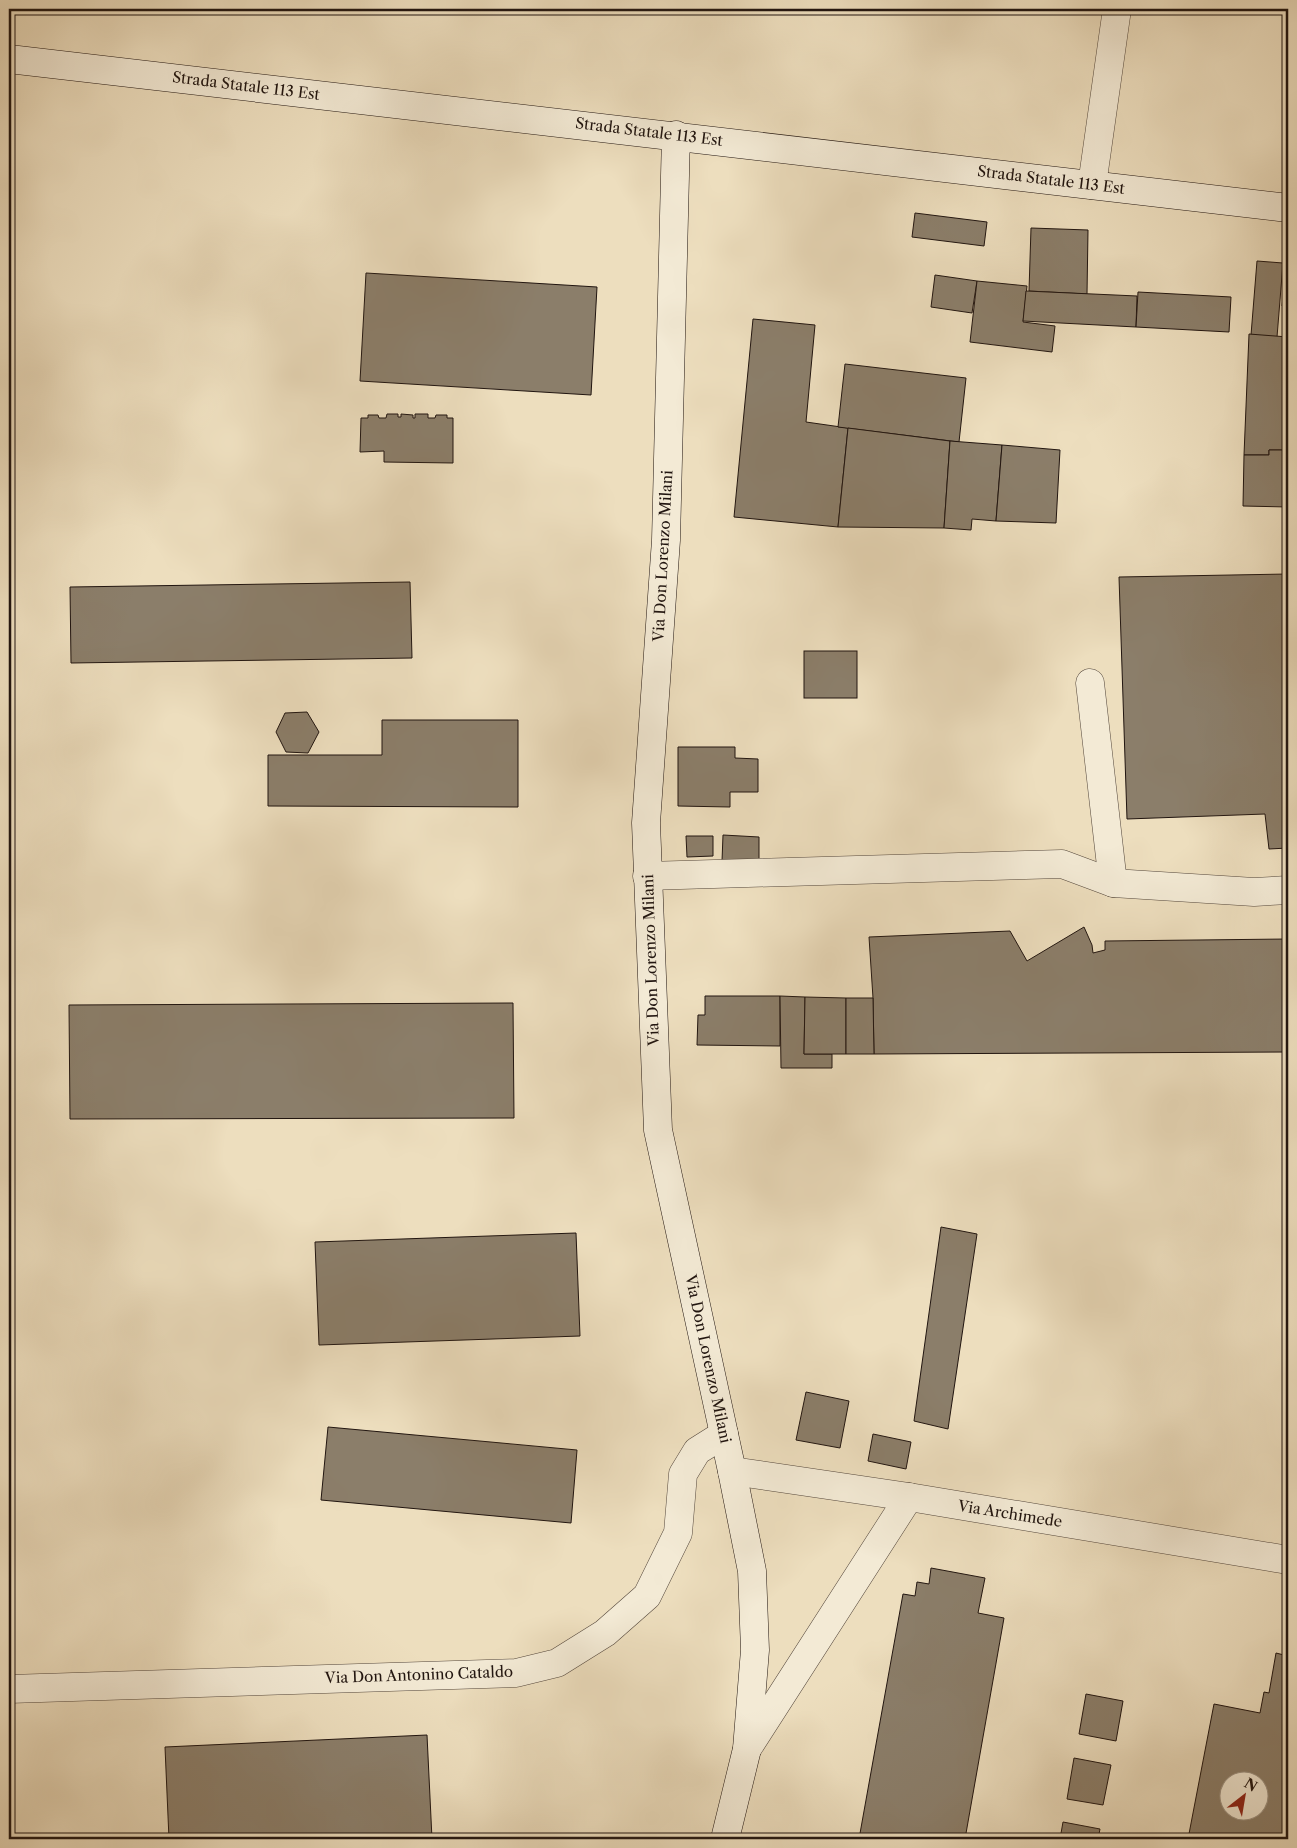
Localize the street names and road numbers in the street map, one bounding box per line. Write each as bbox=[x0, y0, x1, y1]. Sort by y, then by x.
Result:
street label: Strada Statale 113 Est bbox=[171, 67, 322, 104]
street label: Strada Statale 113 Est bbox=[574, 113, 725, 150]
street label: Strada Statale 113 Est bbox=[976, 161, 1127, 198]
street label: Via Don Lorenzo Milani bbox=[648, 469, 677, 643]
street label: Via Don Lorenzo Milani bbox=[638, 873, 663, 1047]
street label: Via Don Lorenzo Milani bbox=[681, 1272, 736, 1445]
street label: Via Archimede bbox=[956, 1496, 1064, 1531]
street label: Via Don Antonino Cataldo bbox=[324, 1662, 513, 1687]

